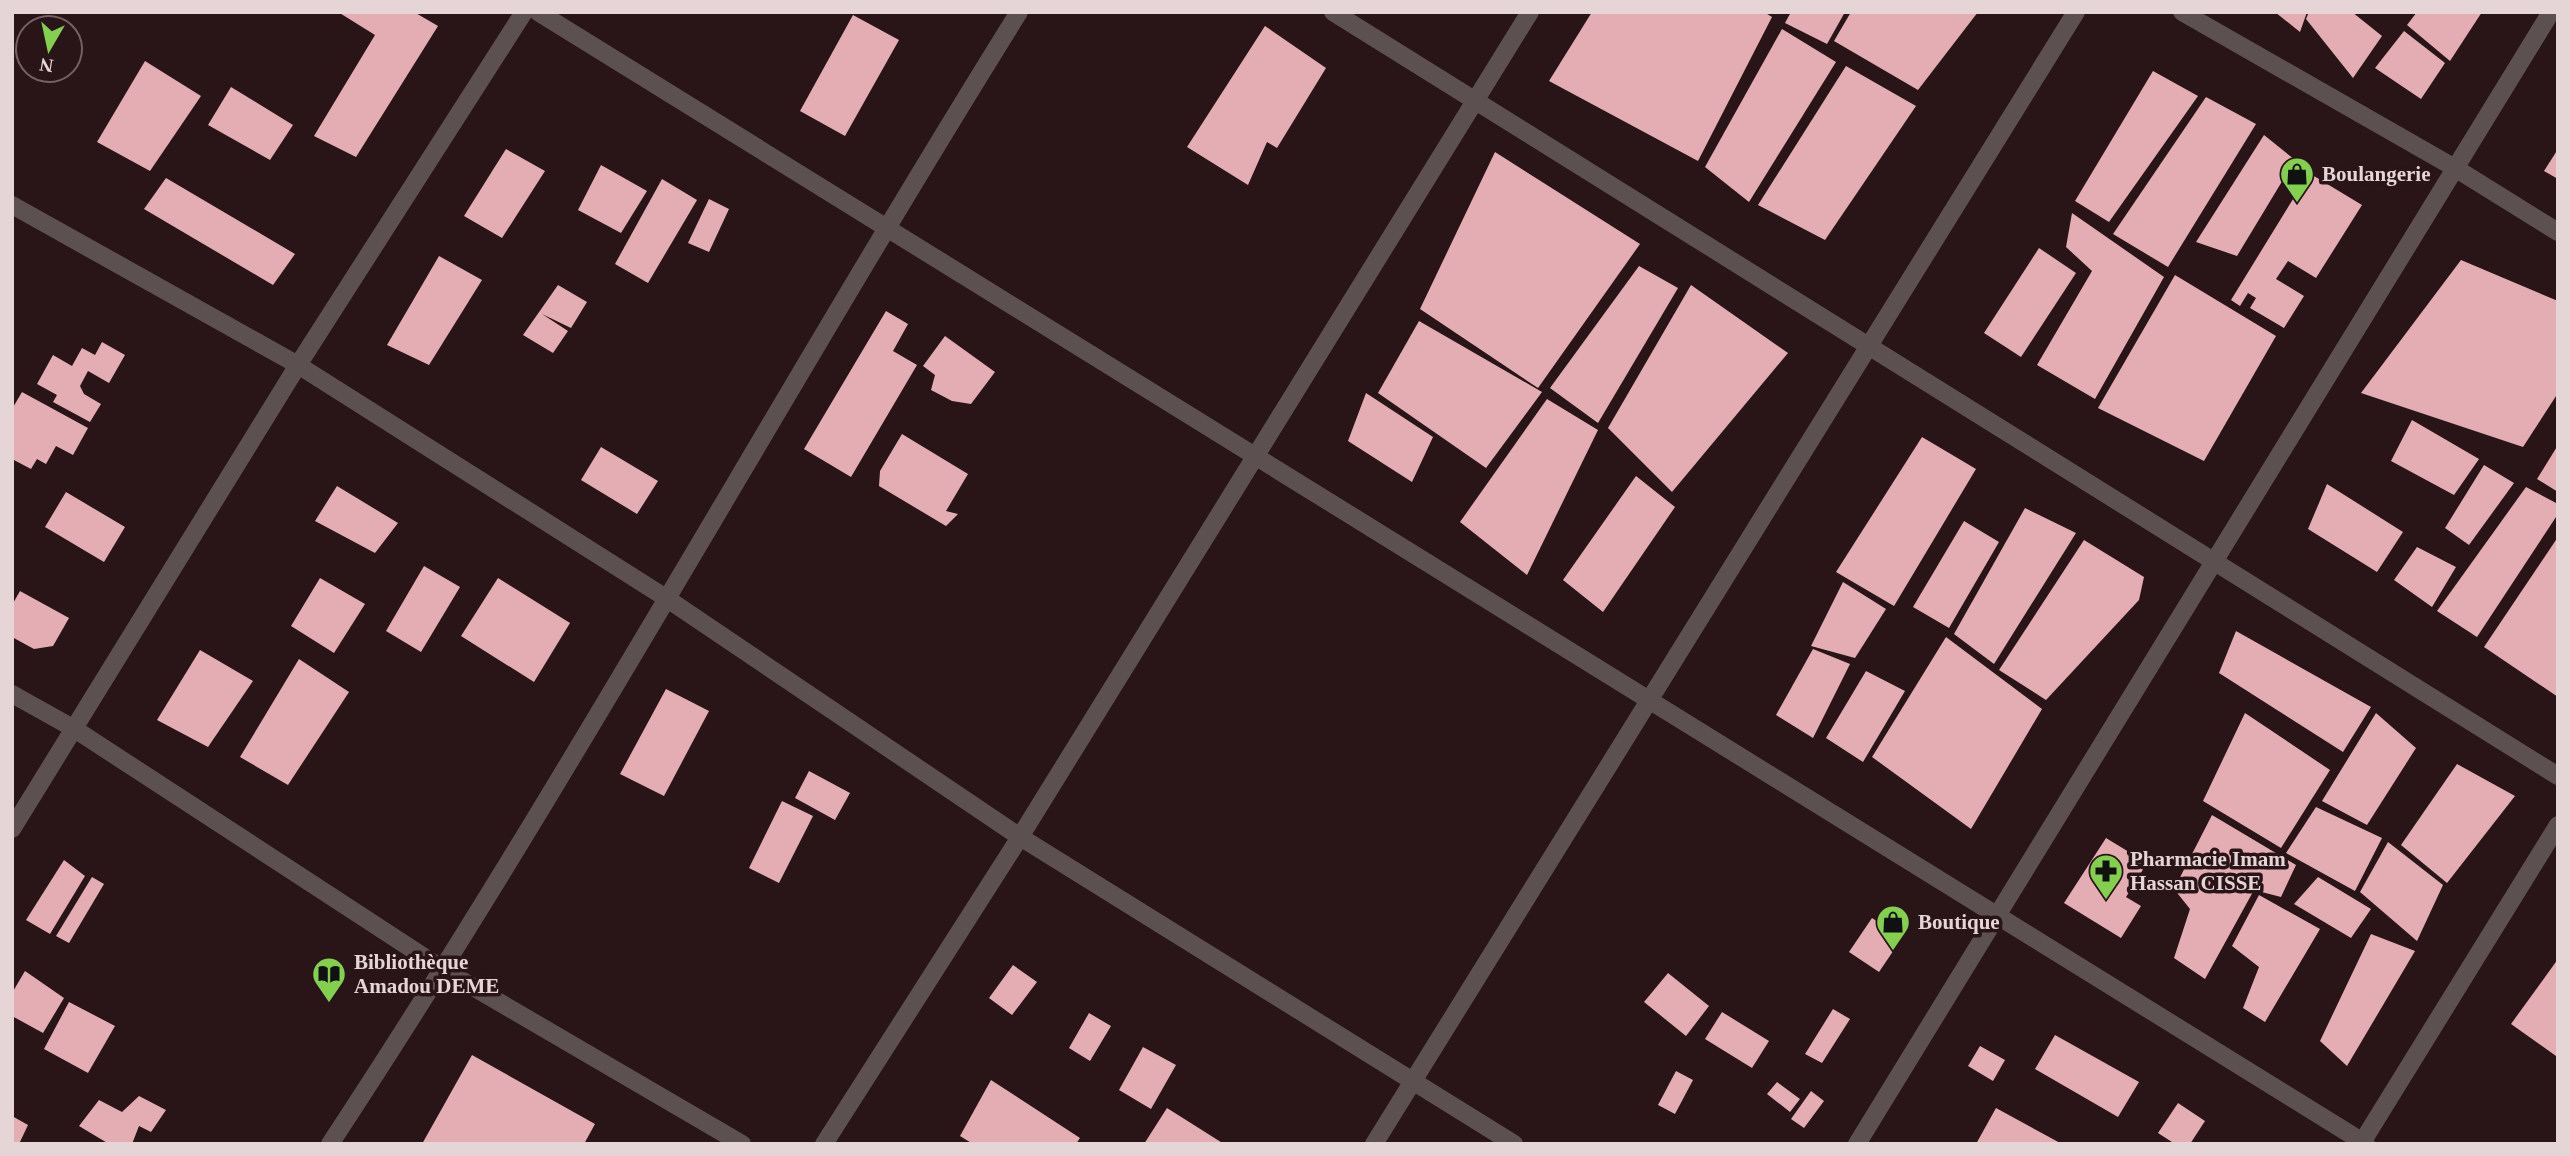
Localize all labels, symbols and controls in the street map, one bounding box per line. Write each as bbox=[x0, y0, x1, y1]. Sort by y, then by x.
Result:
north arrow bbox=[14, 14, 84, 84]
text: N bbox=[38, 54, 55, 77]
shop icon: Boulangerie bbox=[2278, 155, 2316, 204]
place label: Boulangerie bbox=[2322, 162, 2431, 186]
place label: Pharmacie Imam Hassan CISSE bbox=[2130, 847, 2286, 895]
pharmacy icon: Pharmacie Imam Hassan CISSE bbox=[2087, 852, 2125, 901]
shop icon: Boutique bbox=[1874, 903, 1912, 952]
place label: Boutique bbox=[1918, 910, 2000, 934]
place label: Bibliothèque Amadou DEME bbox=[354, 950, 499, 998]
library icon: Bibliothèque Amadou DEME bbox=[310, 955, 348, 1004]

